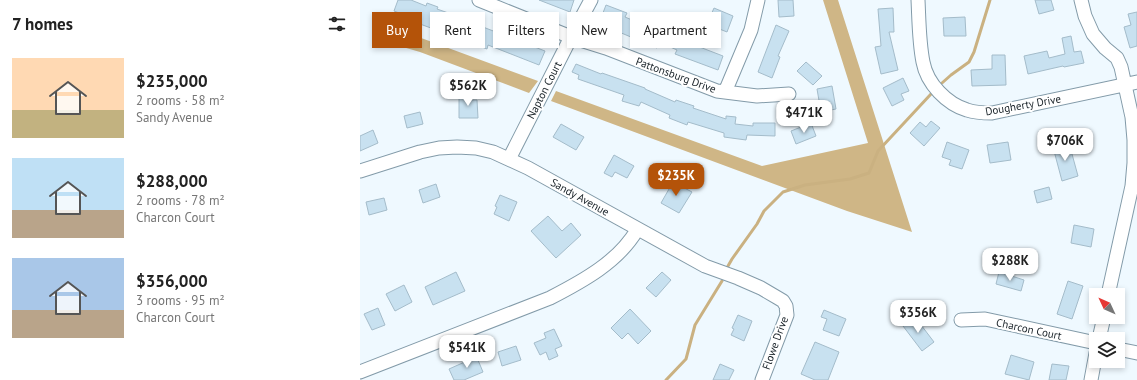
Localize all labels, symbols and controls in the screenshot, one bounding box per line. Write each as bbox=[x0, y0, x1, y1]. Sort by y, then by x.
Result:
chip: Buy bbox=[372, 12, 422, 48]
chip: Rent bbox=[430, 12, 485, 48]
chip: Filters bbox=[493, 12, 559, 48]
chip: New bbox=[567, 12, 622, 48]
chip: Apartment bbox=[630, 12, 721, 48]
text: 7 homes bbox=[12, 13, 73, 35]
icon: filters bbox=[326, 13, 348, 35]
street label: Pattonsburg Drive bbox=[634, 54, 718, 96]
street label: Napton Court bbox=[524, 59, 565, 121]
text: $235,000 bbox=[136, 70, 208, 92]
pin: $562K bbox=[440, 73, 496, 107]
icon: home bbox=[44, 74, 92, 122]
text: $562K bbox=[449, 77, 487, 94]
street label: Dougherty Drive bbox=[984, 91, 1062, 119]
text: 2 rooms · 58 m² bbox=[136, 92, 225, 109]
pin: $471K bbox=[776, 100, 832, 134]
text: $471K bbox=[785, 104, 823, 121]
text: Sandy Avenue bbox=[136, 109, 213, 126]
pin: $706K bbox=[1037, 128, 1093, 162]
text: $706K bbox=[1046, 132, 1084, 149]
pin: $235K bbox=[648, 163, 704, 197]
text: $235K bbox=[657, 167, 695, 184]
text: $288,000 bbox=[136, 170, 208, 192]
icon: home bbox=[44, 174, 92, 222]
street label: Sandy Avenue bbox=[548, 175, 612, 219]
text: 2 rooms · 78 m² bbox=[136, 192, 225, 209]
text: Charcon Court bbox=[136, 209, 215, 226]
pin: $288K bbox=[982, 248, 1038, 282]
text: $288K bbox=[991, 252, 1029, 269]
text: $356,000 bbox=[136, 270, 208, 292]
icon: home bbox=[44, 274, 92, 322]
north arrow bbox=[1089, 288, 1125, 324]
map controls bbox=[1089, 288, 1125, 368]
text: 3 rooms · 95 m² bbox=[136, 292, 225, 309]
pin: $356K bbox=[890, 300, 946, 334]
text: $356K bbox=[899, 304, 937, 321]
text: Charcon Court bbox=[136, 309, 215, 326]
street label: Flowe Drive bbox=[759, 314, 791, 372]
street label: Charcon Court bbox=[995, 315, 1063, 343]
button: layers bbox=[1089, 332, 1125, 368]
pin: $541K bbox=[439, 335, 495, 369]
text: $541K bbox=[448, 339, 486, 356]

